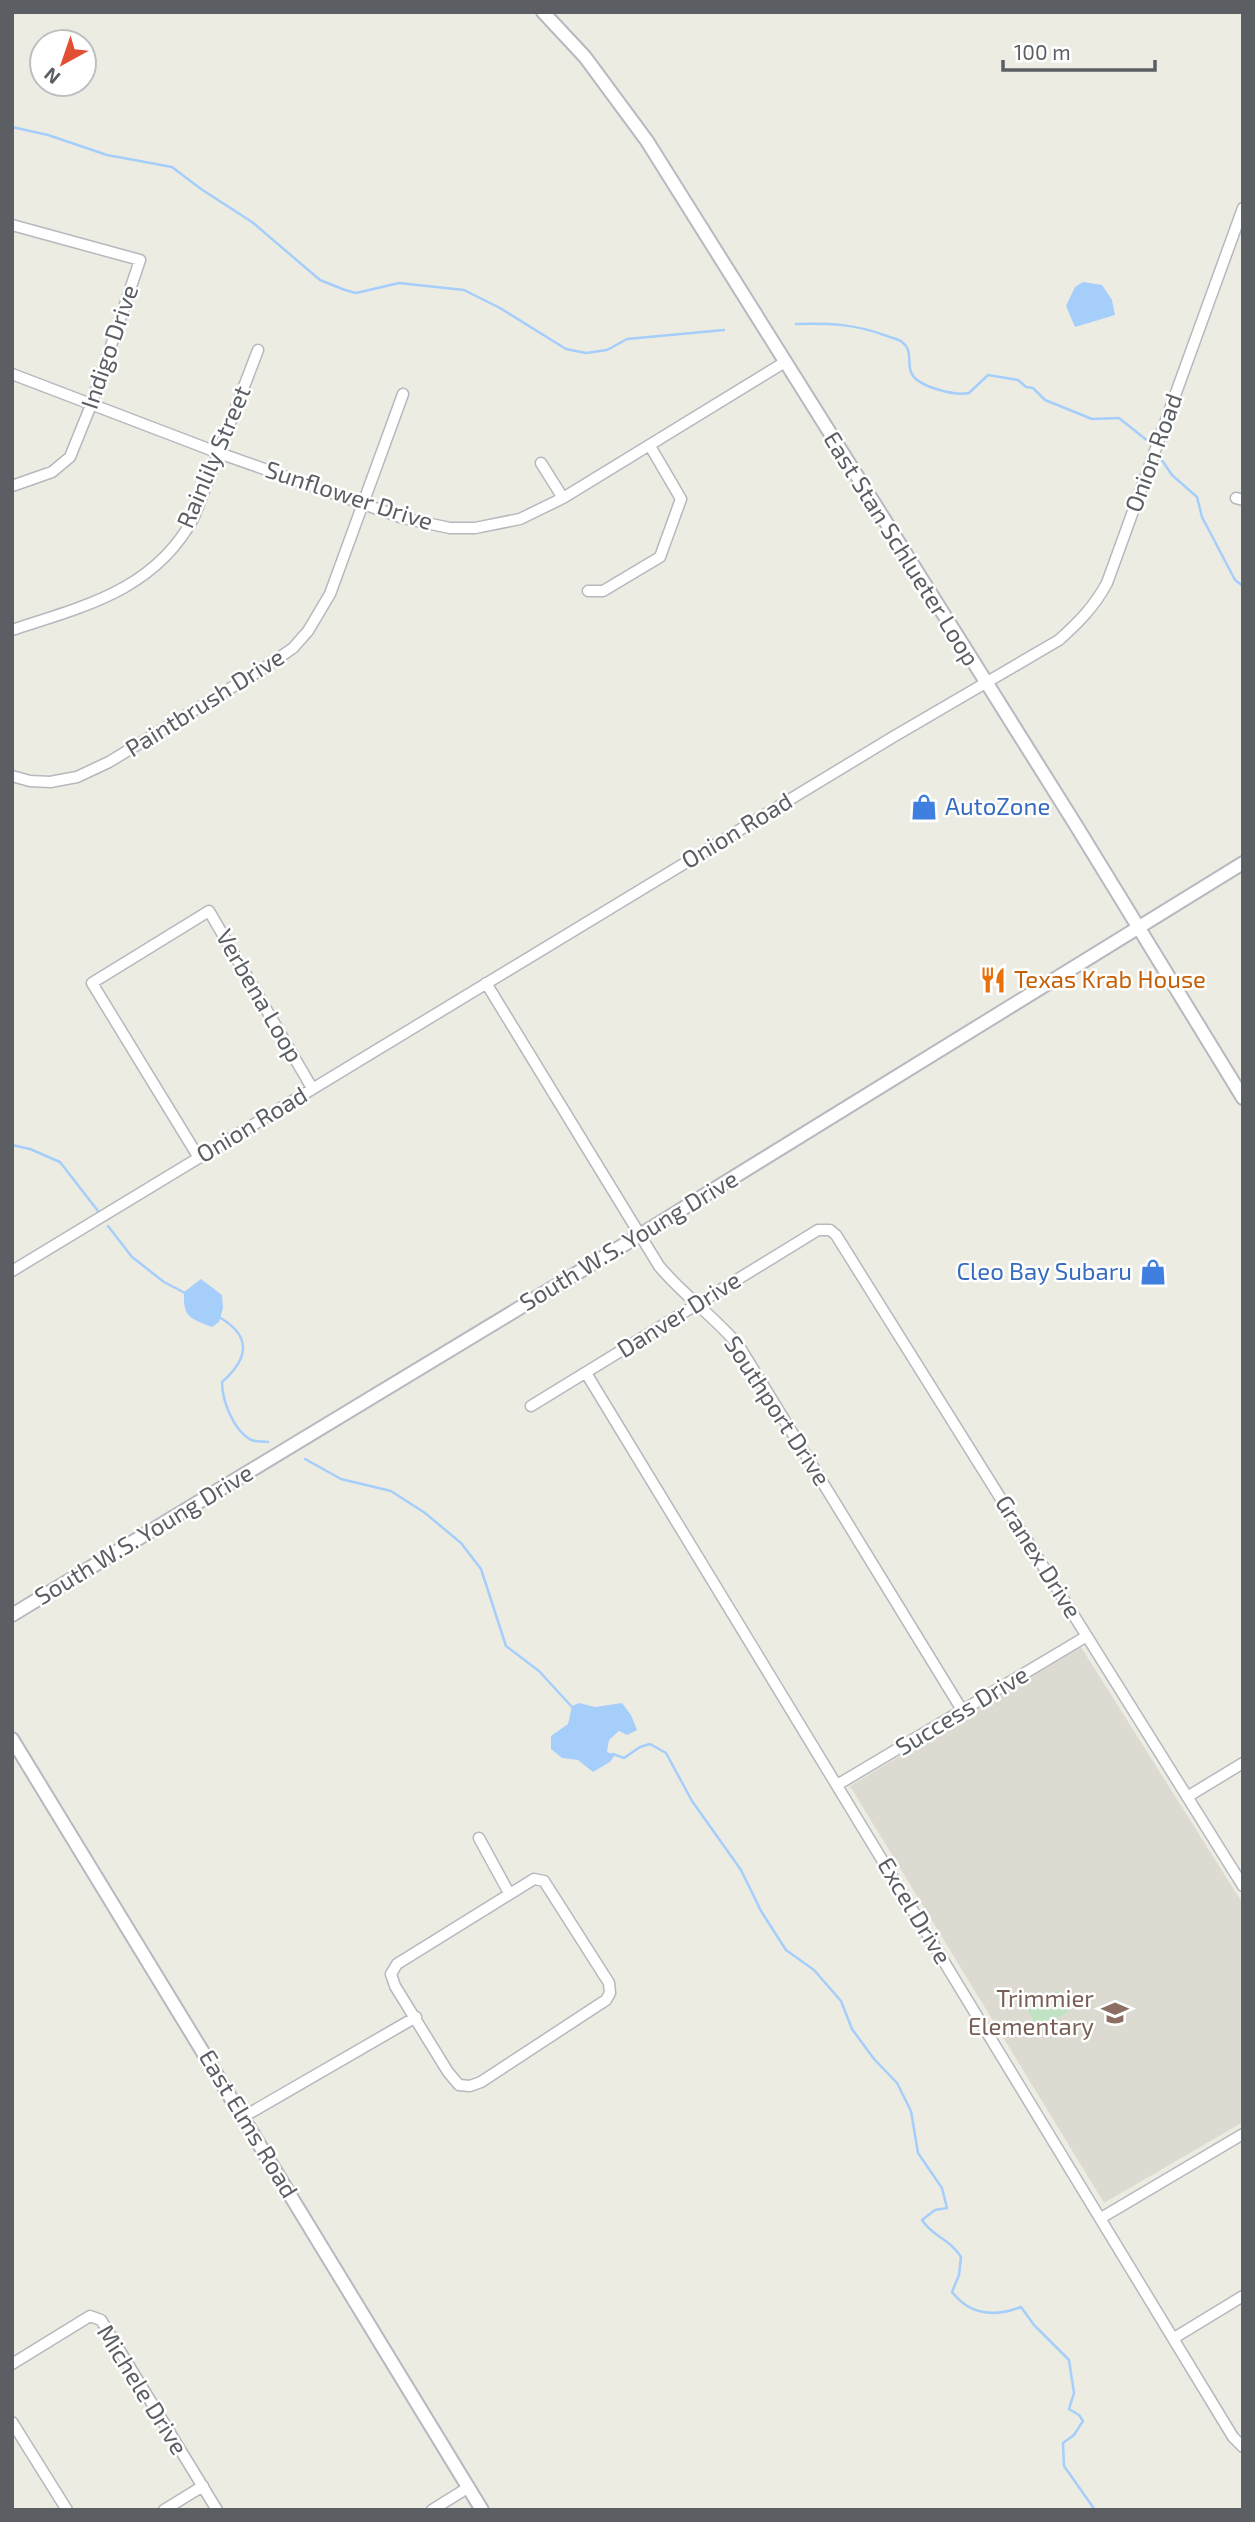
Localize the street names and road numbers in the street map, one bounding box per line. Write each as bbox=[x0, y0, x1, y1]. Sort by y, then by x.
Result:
street label: Indigo Drive bbox=[74, 281, 143, 412]
street label: Rainlily Street bbox=[170, 381, 256, 532]
street label: Onion Road bbox=[1118, 389, 1187, 516]
street label: East Stan Schlueter Loop bbox=[818, 426, 986, 671]
street label: Sunflower Drive bbox=[262, 454, 437, 535]
street label: Paintbrush Drive bbox=[119, 641, 289, 762]
street label: Onion Road bbox=[676, 785, 797, 874]
street label: Verbena Loop bbox=[211, 924, 310, 1067]
street label: Onion Road bbox=[191, 1079, 312, 1168]
street label: South W.S. Young Drive bbox=[514, 1163, 743, 1316]
street label: Danver Drive bbox=[611, 1264, 745, 1363]
street label: Southport Drive bbox=[719, 1330, 837, 1490]
street label: South W.S. Young Drive bbox=[29, 1457, 258, 1610]
street label: Granex Drive bbox=[990, 1489, 1089, 1623]
street label: Success Drive bbox=[890, 1659, 1033, 1761]
street label: Excel Drive bbox=[872, 1852, 958, 1969]
street label: East Elms Road bbox=[194, 2044, 305, 2203]
street label: Michele Drive bbox=[92, 2319, 195, 2460]

